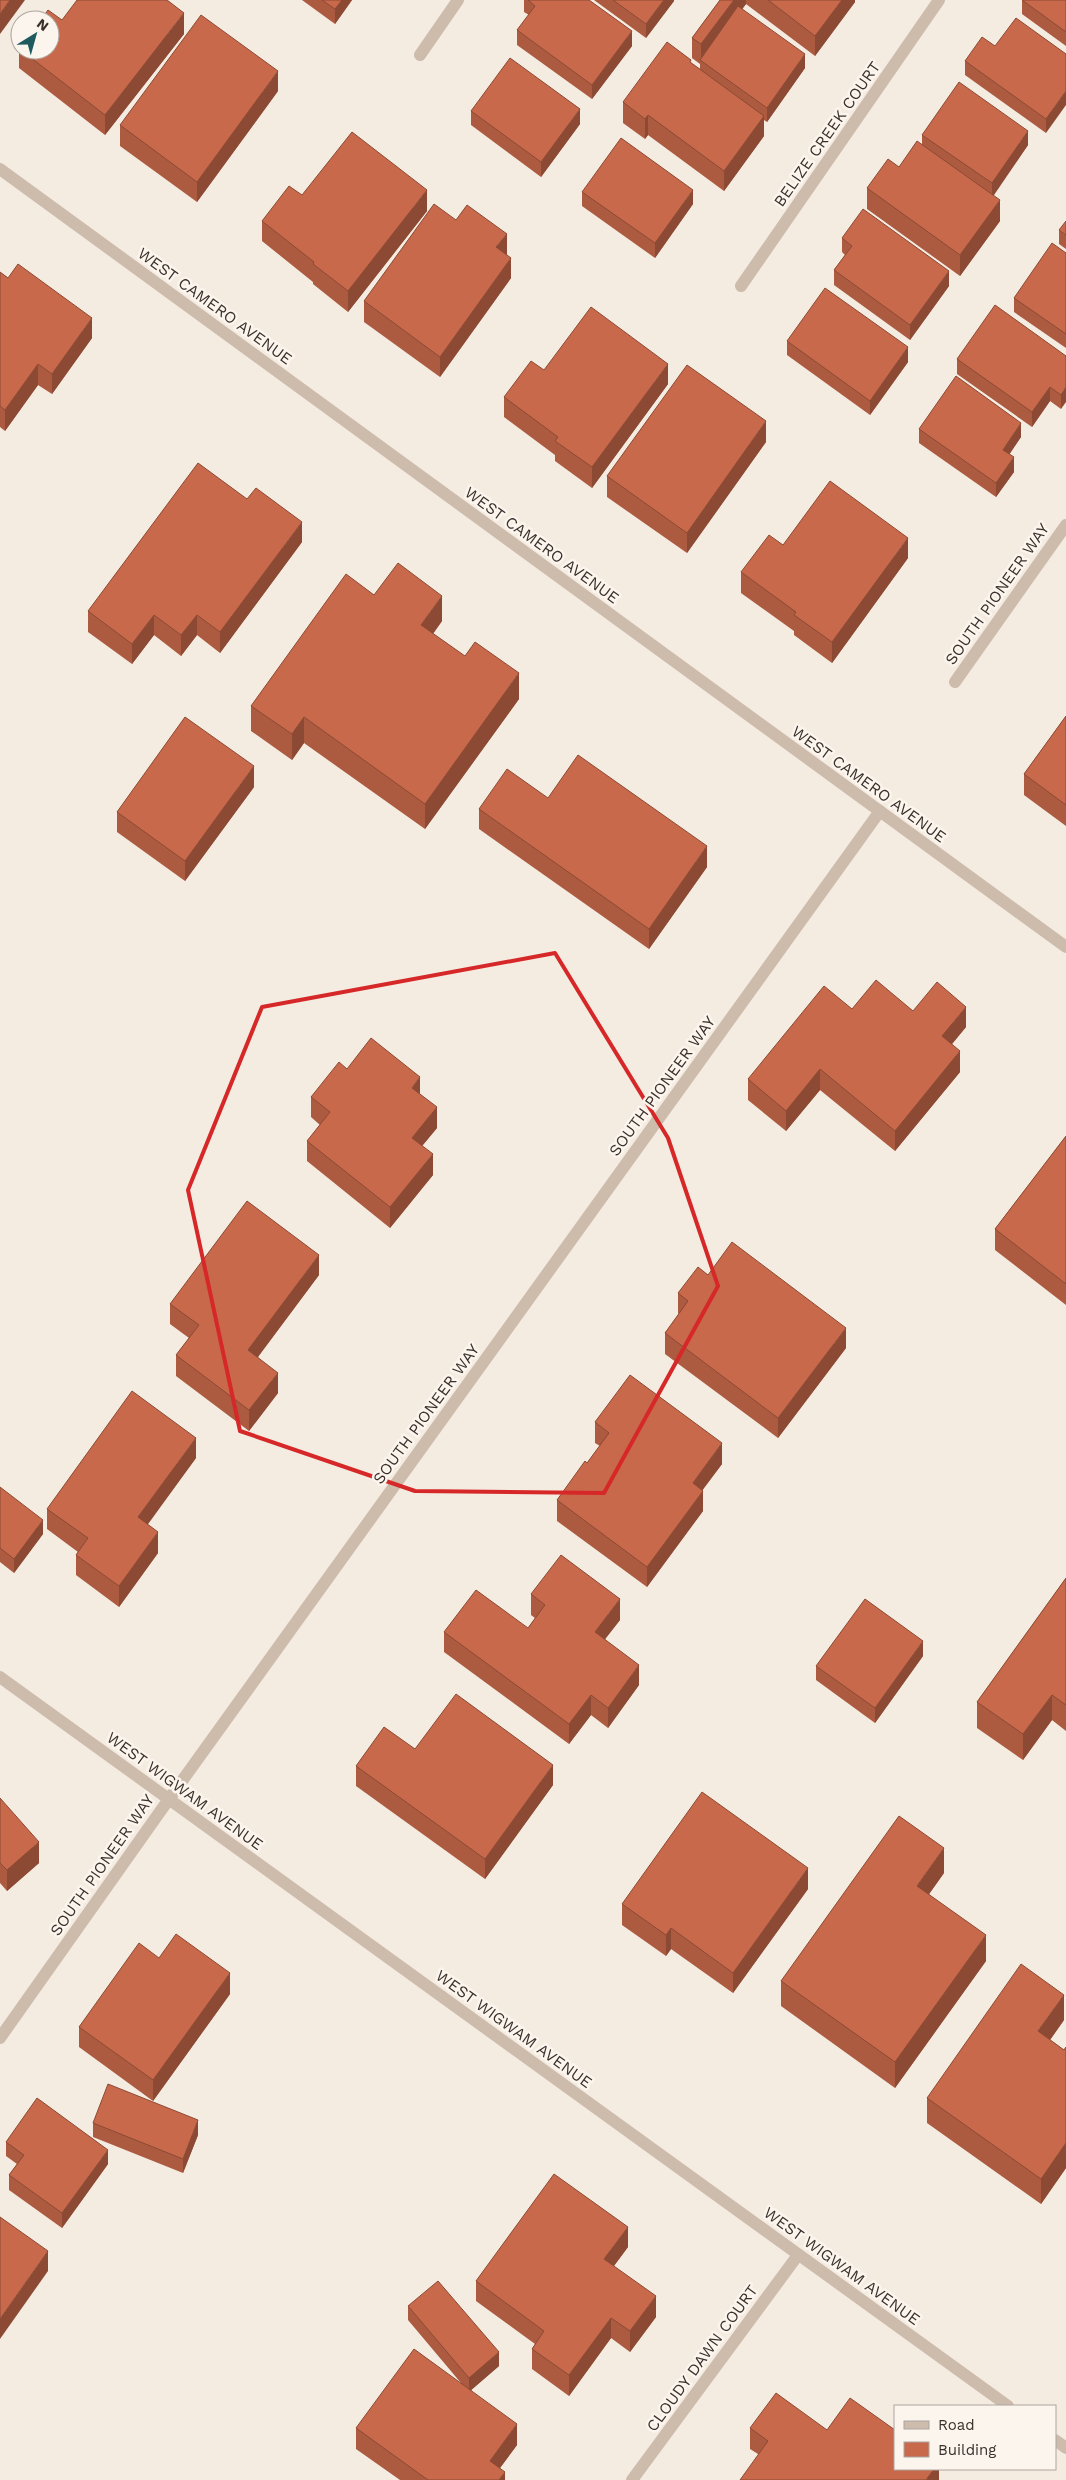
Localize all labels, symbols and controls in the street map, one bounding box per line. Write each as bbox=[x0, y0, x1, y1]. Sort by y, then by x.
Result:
north arrow bbox=[10, 10, 60, 60]
text: N bbox=[34, 15, 52, 34]
street label: BELIZE CREEK COURT bbox=[770, 58, 885, 210]
street label: WEST CAMERO AVENUE bbox=[134, 244, 296, 368]
street label: WEST CAMERO AVENUE bbox=[461, 483, 623, 607]
street label: SOUTH PIONEER WAY bbox=[941, 520, 1053, 668]
street label: WEST CAMERO AVENUE bbox=[788, 722, 950, 846]
street label: SOUTH PIONEER WAY bbox=[605, 1012, 719, 1160]
street label: SOUTH PIONEER WAY bbox=[369, 1340, 483, 1488]
street label: WEST WIGWAM AVENUE bbox=[103, 1728, 267, 1854]
street label: SOUTH PIONEER WAY bbox=[46, 1791, 158, 1939]
street label: WEST WIGWAM AVENUE bbox=[432, 1966, 596, 2092]
street label: WEST WIGWAM AVENUE bbox=[760, 2203, 924, 2329]
street label: CLOUDY DAWN COURT bbox=[642, 2281, 762, 2435]
legend bbox=[894, 2405, 1056, 2470]
text: Road bbox=[938, 2416, 975, 2434]
text: Building bbox=[938, 2441, 996, 2459]

